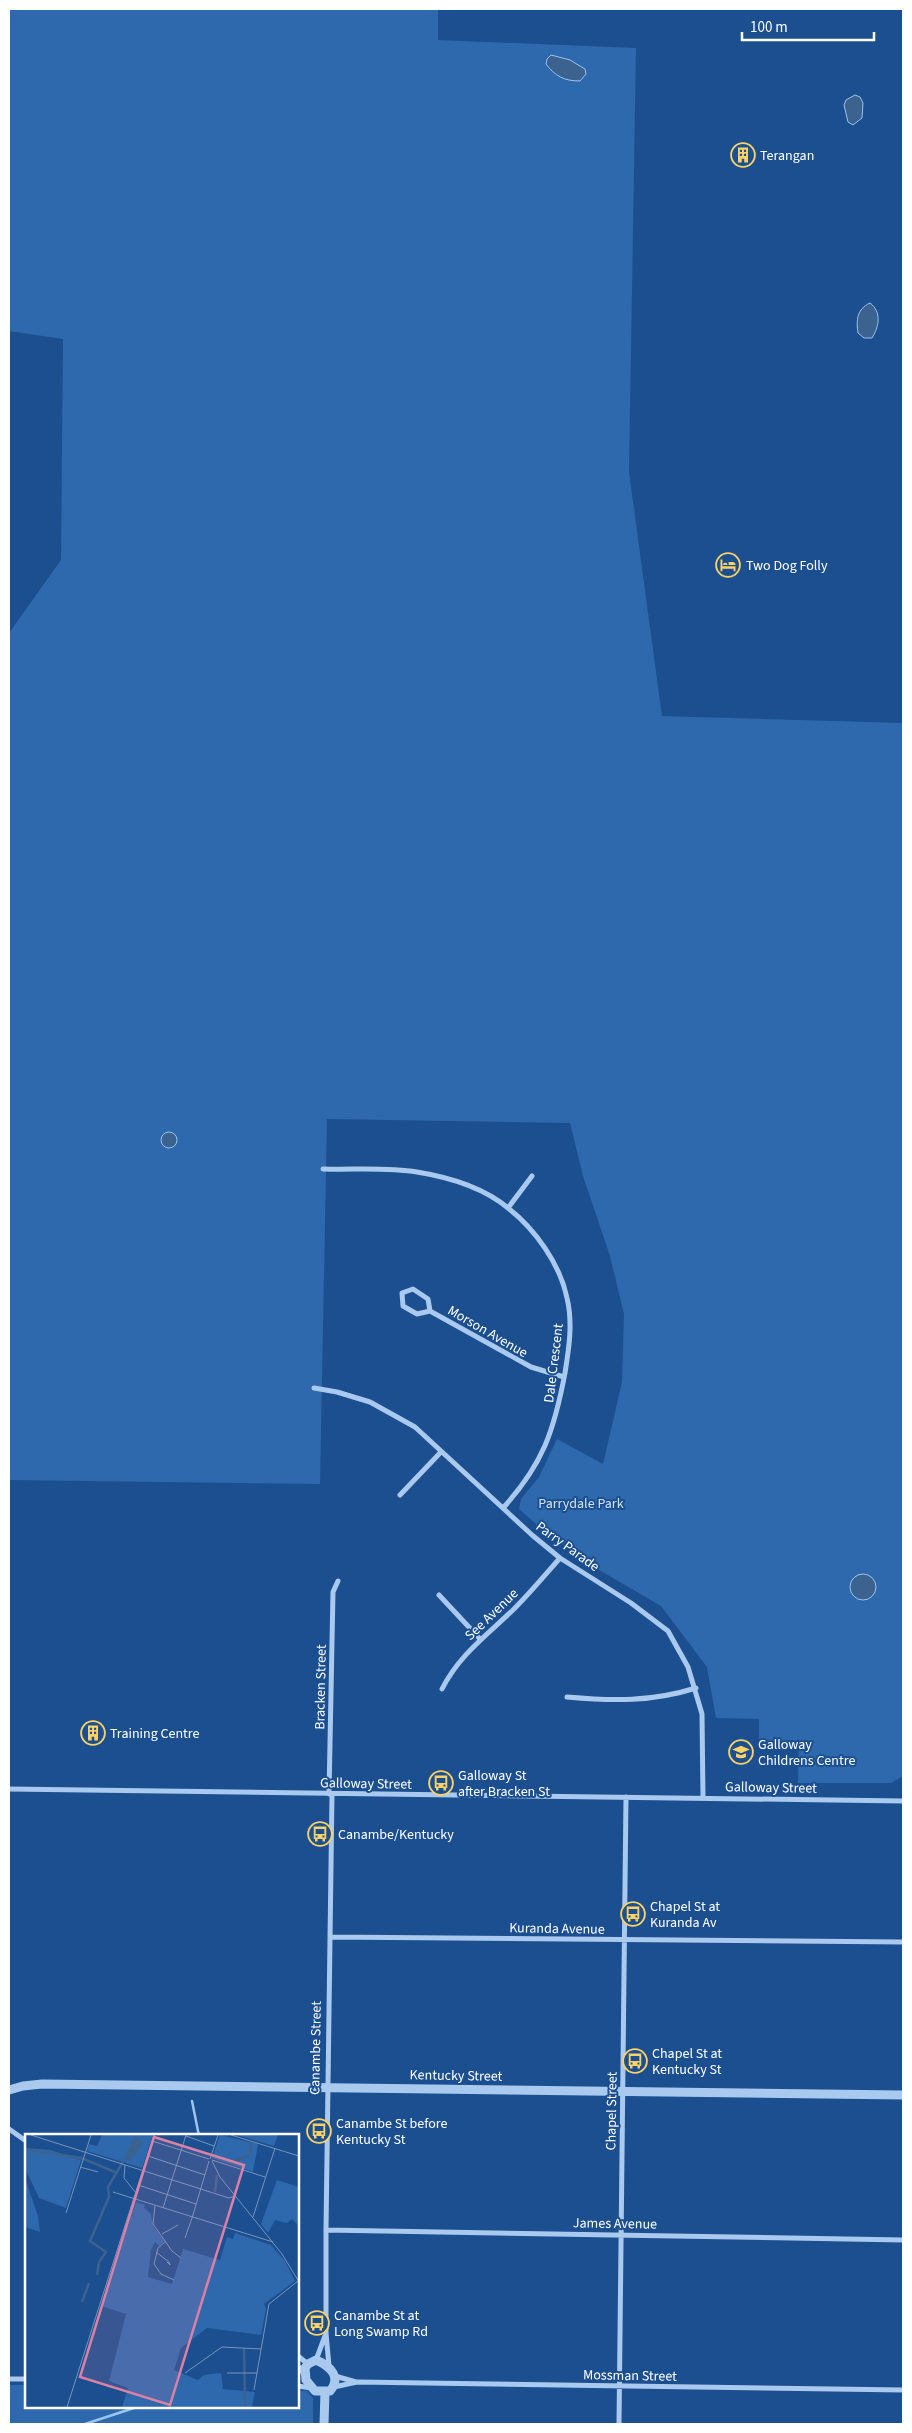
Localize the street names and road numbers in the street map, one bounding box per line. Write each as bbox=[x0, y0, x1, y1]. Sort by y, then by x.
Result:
street label: Morson Avenue bbox=[444, 1301, 531, 1363]
street label: Dale Crescent bbox=[539, 1322, 569, 1404]
street label: Parry Parade bbox=[531, 1517, 603, 1577]
street label: See Avenue bbox=[461, 1584, 523, 1645]
street label: Bracken Street bbox=[310, 1644, 332, 1730]
street label: Galloway Street bbox=[320, 1773, 412, 1795]
street label: Galloway Street bbox=[725, 1777, 817, 1799]
street label: Kuranda Avenue bbox=[509, 1918, 605, 1940]
street label: Canambe Street bbox=[305, 2001, 327, 2095]
street label: Kentucky Street bbox=[409, 2065, 503, 2087]
street label: Chapel Street bbox=[601, 2071, 623, 2151]
street label: James Avenue bbox=[573, 2213, 657, 2235]
street label: Mossman Street bbox=[583, 2365, 677, 2387]

